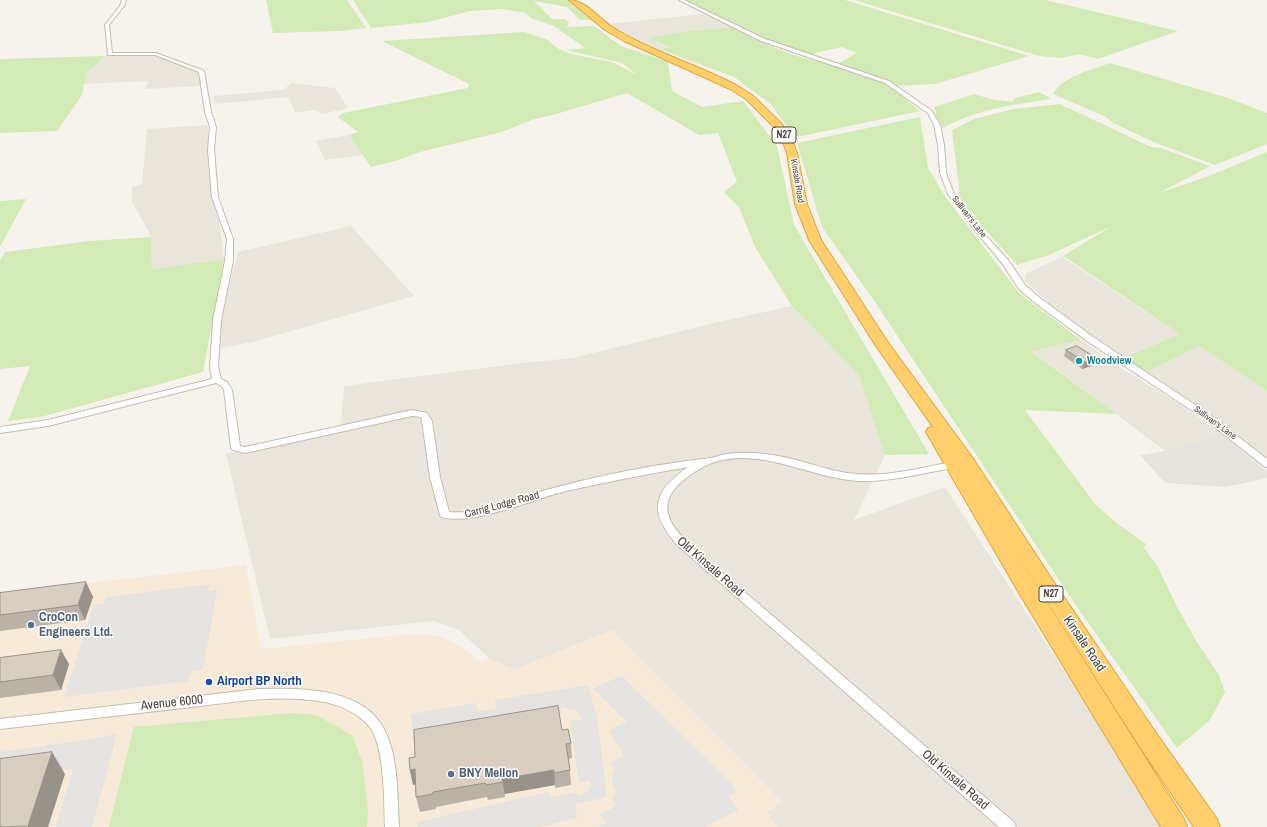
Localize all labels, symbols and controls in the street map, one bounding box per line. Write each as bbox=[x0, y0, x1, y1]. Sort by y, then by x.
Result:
road number: N27 bbox=[772, 127, 796, 143]
street label: Kinsale Road bbox=[788, 158, 806, 204]
street label: Sullivan's Lane bbox=[949, 194, 989, 240]
place label: Woodview bbox=[1087, 354, 1131, 368]
marker: Woodview bbox=[1074, 356, 1084, 366]
street label: Sullivan's Lane bbox=[1192, 404, 1238, 442]
street label: Carrig Lodge Road bbox=[463, 489, 541, 521]
street label: Old Kinsale Road bbox=[673, 534, 747, 600]
road number: N27 bbox=[1039, 586, 1063, 602]
place label: CroCon Engineers Ltd. bbox=[39, 610, 113, 641]
street label: Kinsale Road bbox=[1060, 613, 1108, 675]
marker: CroCon Engineers Ltd. bbox=[26, 620, 36, 630]
place label: Airport BP North bbox=[217, 674, 302, 690]
marker: Airport BP North bbox=[204, 677, 214, 687]
street label: Avenue 6000 bbox=[140, 692, 204, 714]
street label: Old Kinsale Road bbox=[918, 747, 992, 813]
place label: BNY Mellon bbox=[459, 766, 518, 782]
marker: BNY Mellon bbox=[446, 769, 456, 779]

